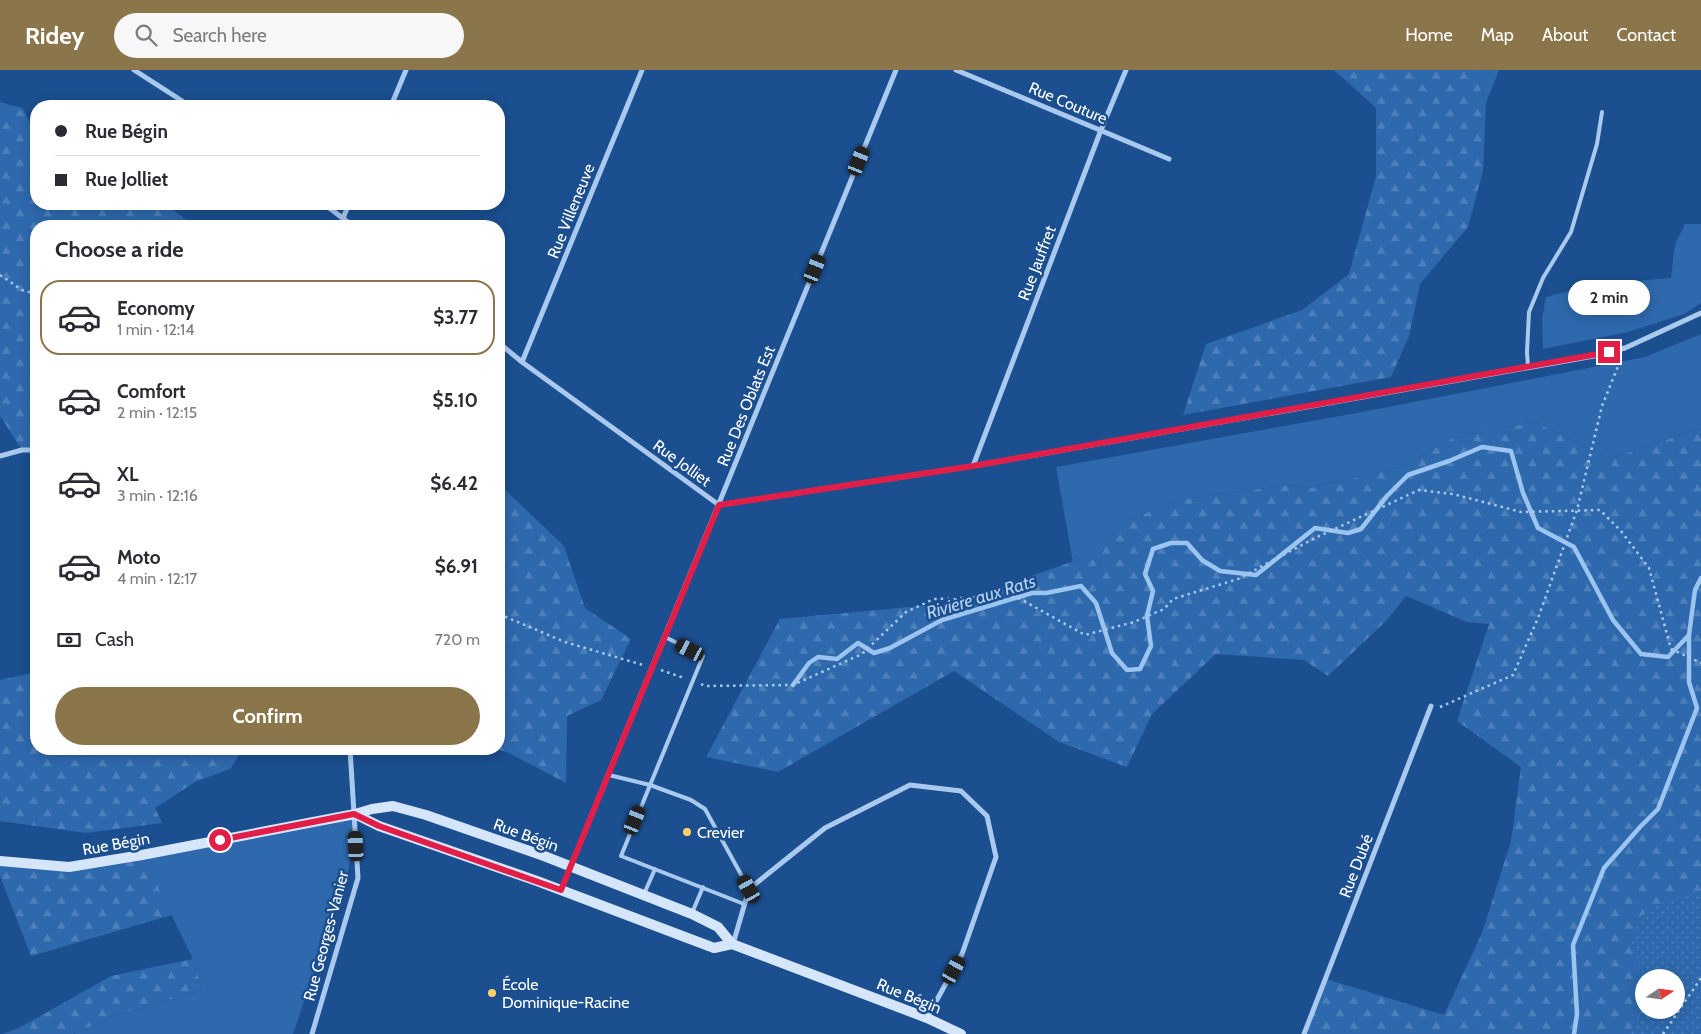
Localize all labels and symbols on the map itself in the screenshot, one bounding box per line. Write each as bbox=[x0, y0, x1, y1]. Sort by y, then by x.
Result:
street label: Rue Couture bbox=[1026, 78, 1110, 128]
car bbox=[846, 144, 871, 178]
street label: Rue Villeneuve bbox=[543, 161, 599, 261]
street label: Rue Jauffret bbox=[1014, 222, 1060, 303]
car bbox=[802, 252, 827, 286]
callout: 2 min bbox=[1568, 280, 1650, 314]
route end bbox=[1598, 341, 1620, 363]
street label: Rue Des Oblats Est bbox=[713, 342, 779, 469]
street label: Rue Jolliet bbox=[649, 436, 715, 491]
water label: Rivière aux Rats bbox=[924, 570, 1038, 624]
car bbox=[673, 637, 706, 663]
car bbox=[622, 803, 647, 837]
street label: Rue Bégin bbox=[491, 814, 561, 856]
place label: Crevier bbox=[697, 823, 745, 842]
marker: Crevier bbox=[681, 826, 693, 838]
street label: Rue Bégin bbox=[81, 829, 151, 859]
route start bbox=[209, 829, 231, 851]
car bbox=[347, 831, 364, 861]
street label: Rue Dubé bbox=[1335, 831, 1377, 901]
street label: Rue Georges-Vanier bbox=[299, 868, 353, 1003]
car bbox=[735, 872, 762, 906]
car bbox=[940, 953, 967, 987]
north arrow bbox=[1635, 969, 1685, 1019]
street label: Rue Bégin bbox=[874, 974, 944, 1018]
place label: École Dominique-Racine bbox=[502, 975, 629, 1012]
marker: École Dominique-Racine bbox=[486, 987, 498, 999]

